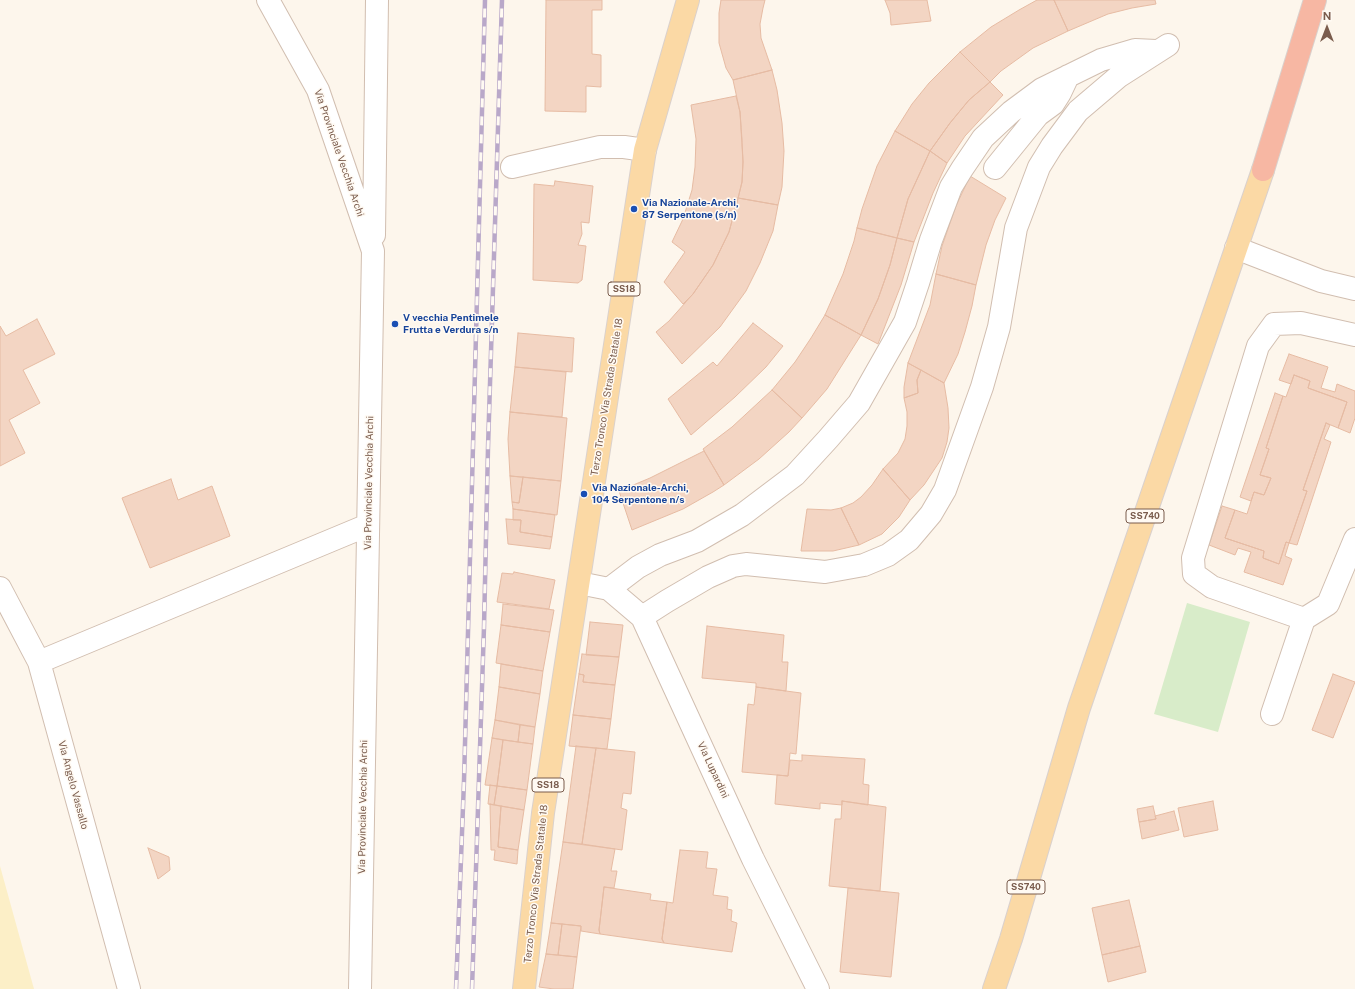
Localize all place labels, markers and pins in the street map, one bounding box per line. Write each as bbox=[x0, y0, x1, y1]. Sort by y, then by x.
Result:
place label: Via Nazionale-Archi, 87 Serpentone (s/n) bbox=[642, 197, 739, 220]
marker: Via Nazionale-Archi, 87 Serpentone (s/n) bbox=[629, 204, 639, 214]
place label: V vecchia Pentimele Frutta e Verdura s/n bbox=[403, 312, 499, 336]
marker: V vecchia Pentimele Frutta e Verdura s/n bbox=[390, 319, 400, 329]
place label: Via Nazionale-Archi, 104 Serpentone n/s bbox=[592, 482, 689, 506]
marker: Via Nazionale-Archi, 104 Serpentone n/s bbox=[579, 489, 589, 499]

